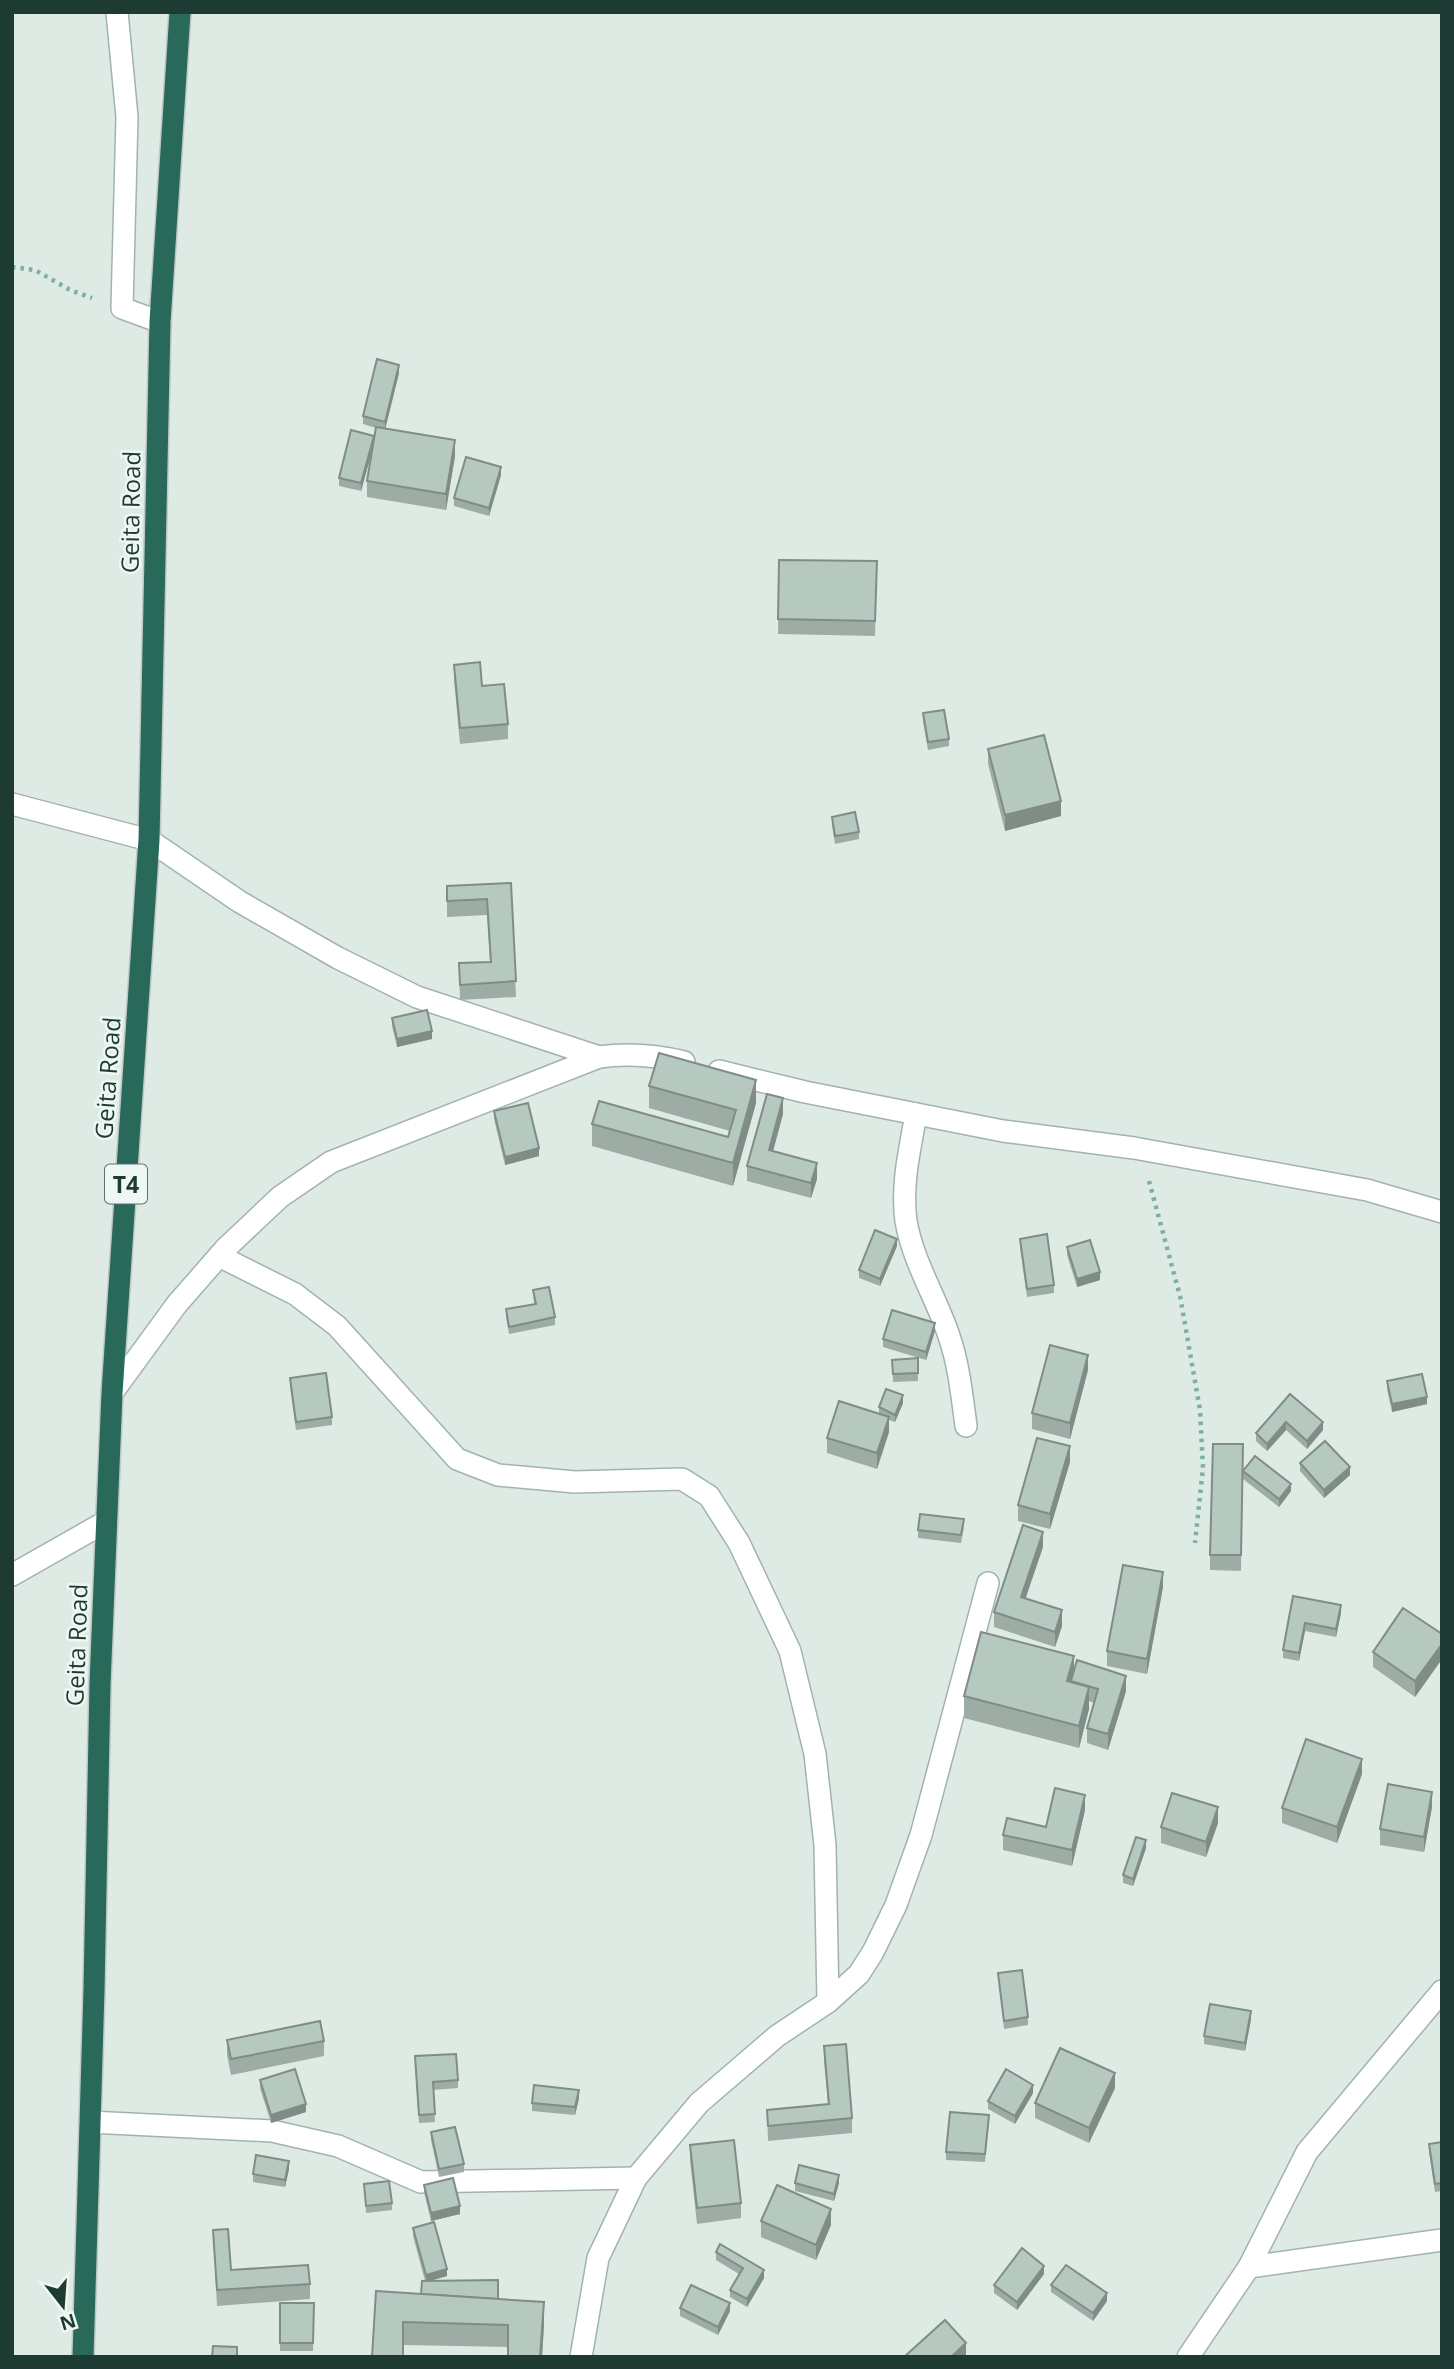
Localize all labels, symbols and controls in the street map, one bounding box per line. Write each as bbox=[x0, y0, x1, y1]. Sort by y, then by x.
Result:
street label: Geita Road bbox=[112, 451, 148, 573]
street label: Geita Road bbox=[86, 1016, 128, 1140]
road number: T4 bbox=[105, 1164, 147, 1204]
street label: Geita Road bbox=[57, 1583, 95, 1707]
north arrow bbox=[28, 2271, 98, 2341]
text: N bbox=[57, 2308, 79, 2337]

